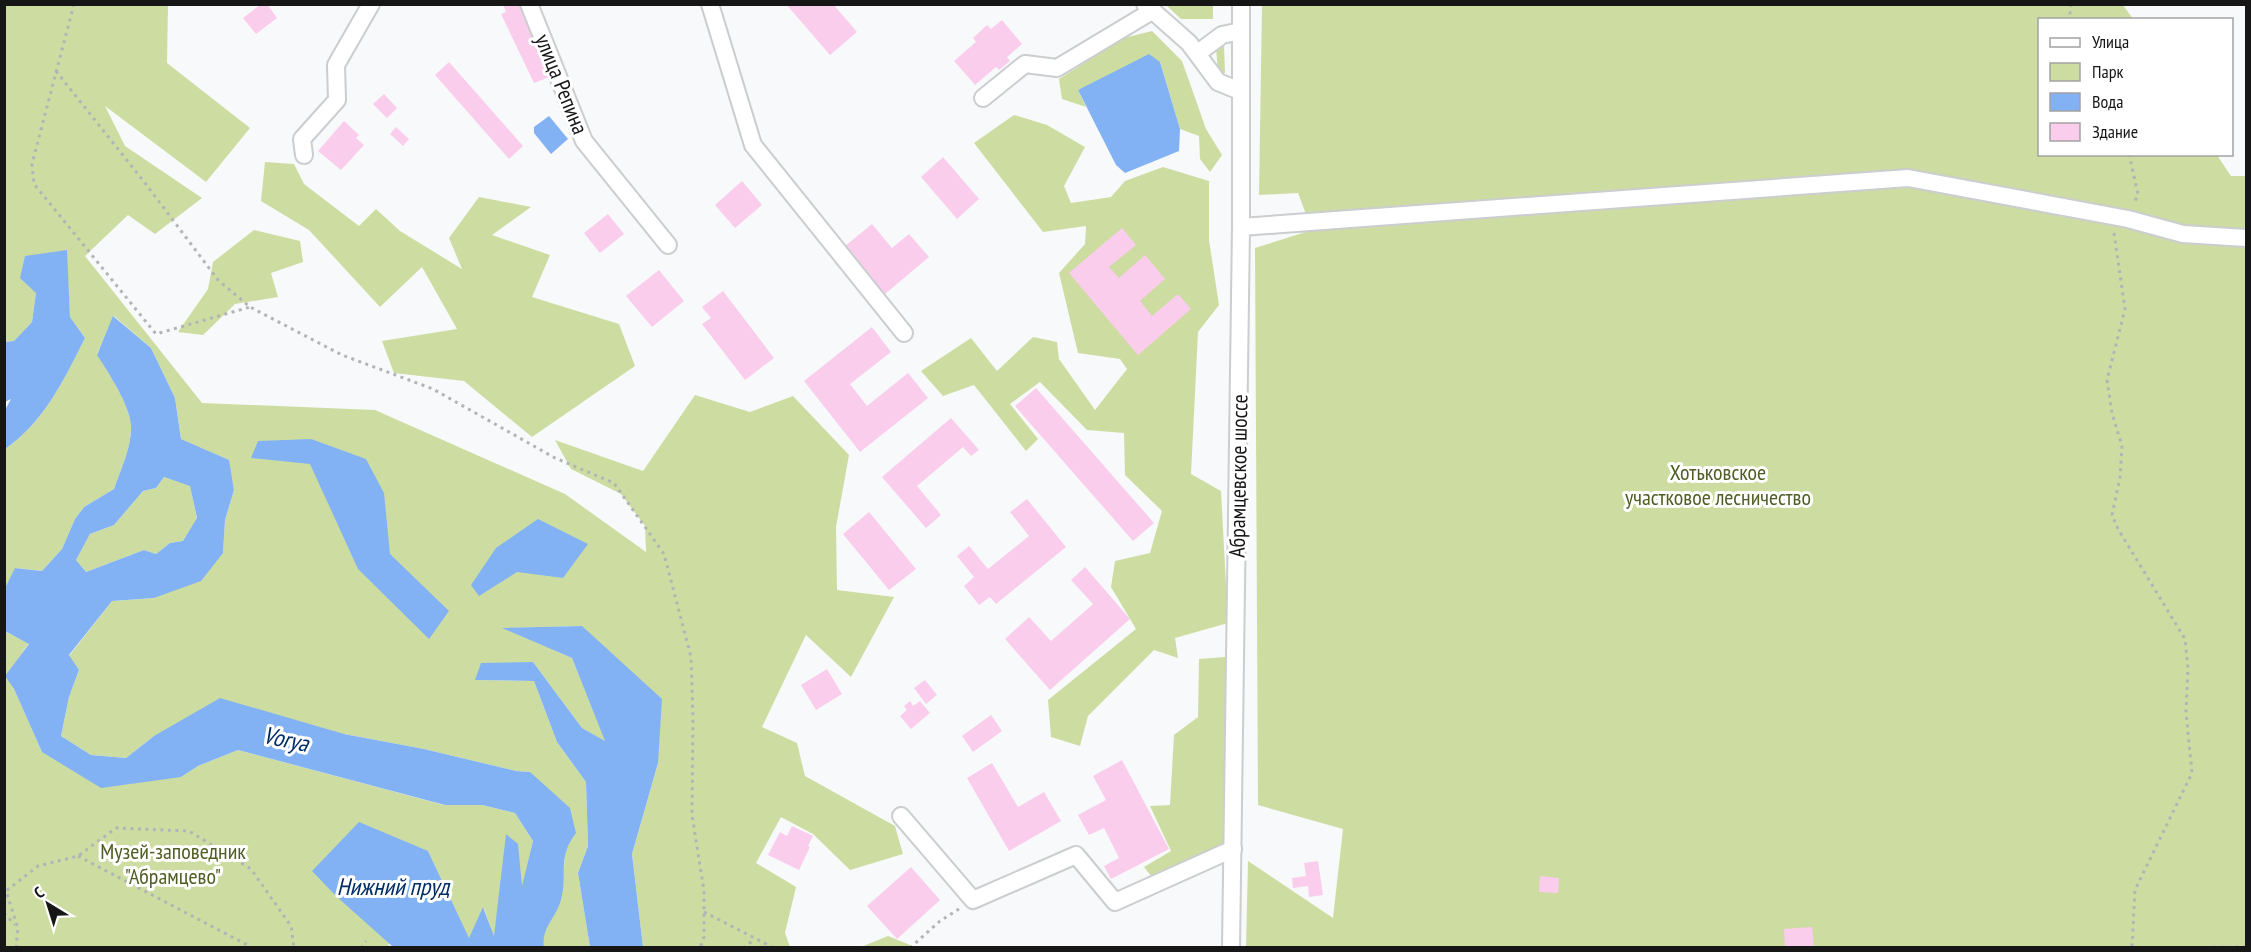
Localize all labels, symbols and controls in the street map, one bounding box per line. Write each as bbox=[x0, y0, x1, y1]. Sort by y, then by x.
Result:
legend bbox=[2038, 18, 2233, 156]
street label: улица Репина bbox=[529, 30, 595, 138]
text: Улица bbox=[2092, 30, 2129, 53]
text: Парк bbox=[2092, 60, 2123, 83]
text: Вода bbox=[2092, 90, 2123, 113]
text: Здание bbox=[2092, 120, 2138, 143]
street label: Абрамцевское шоссе bbox=[1223, 394, 1253, 558]
park label: Хотьковское участковое лесничество bbox=[1625, 458, 1811, 511]
water label: Vorya bbox=[261, 719, 313, 759]
park label: Музей-заповедник "Абрамцево" bbox=[100, 837, 246, 890]
water label: Нижний пруд bbox=[337, 871, 451, 902]
north arrow bbox=[18, 874, 78, 934]
text: С bbox=[30, 882, 48, 902]

